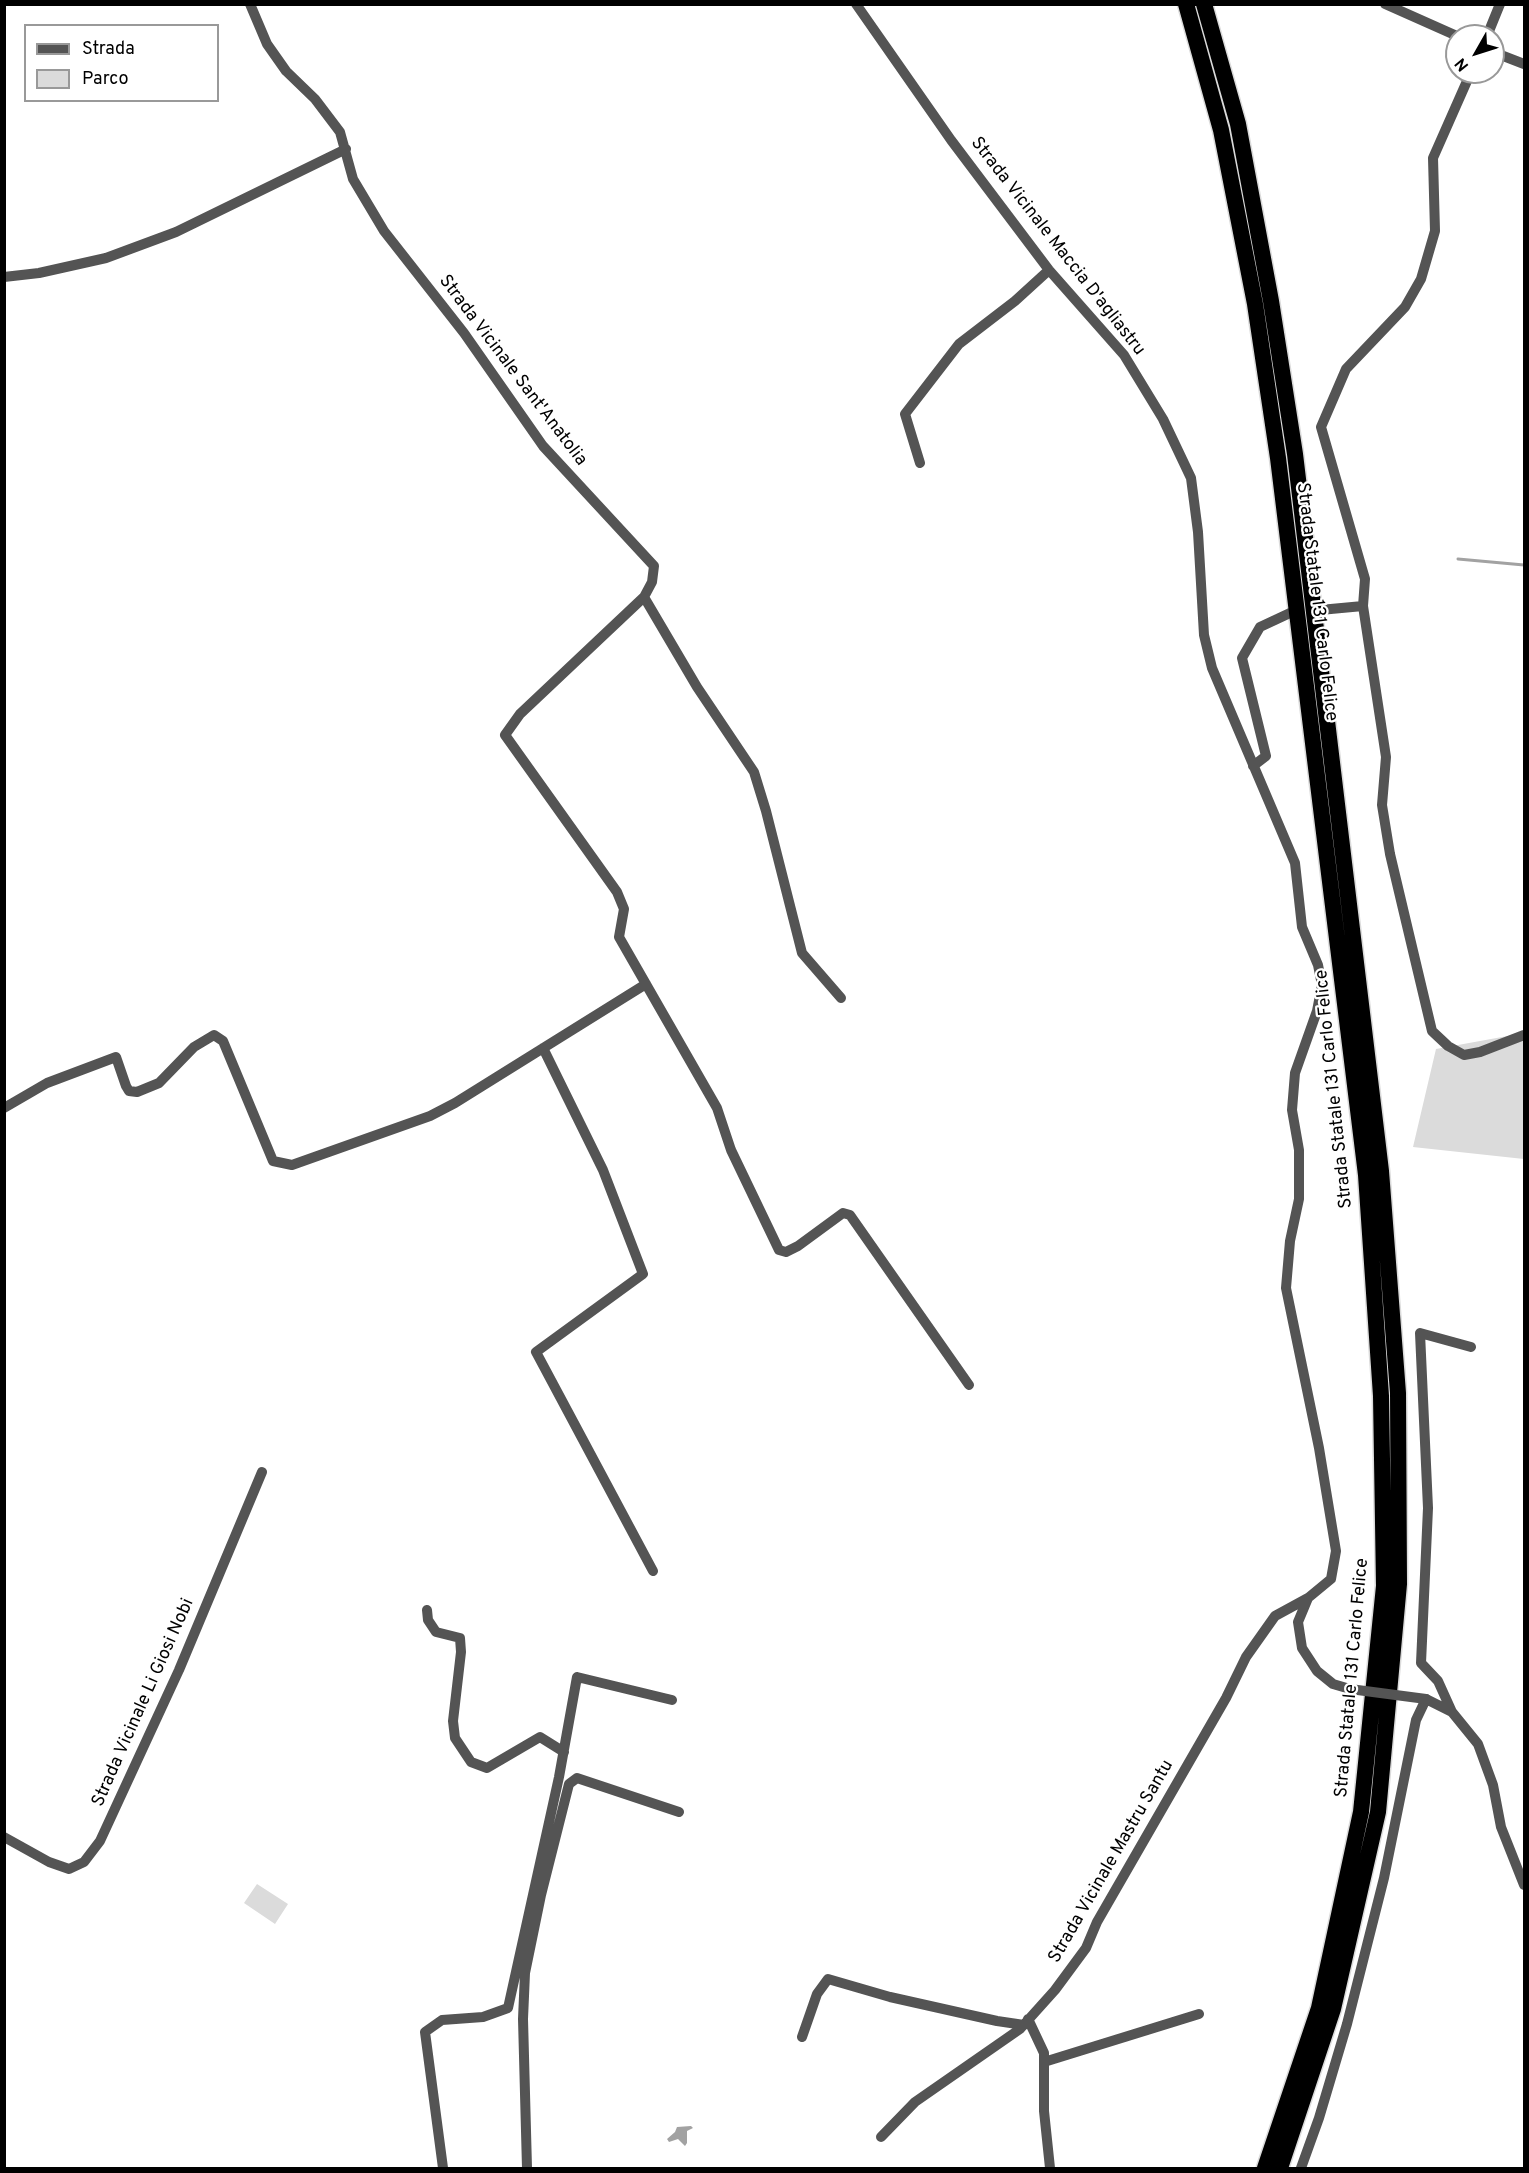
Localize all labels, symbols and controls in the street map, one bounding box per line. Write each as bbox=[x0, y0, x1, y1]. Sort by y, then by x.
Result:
legend bbox=[24, 24, 219, 102]
north arrow bbox=[1445, 24, 1505, 84]
text: Strada bbox=[82, 38, 135, 61]
text: N bbox=[1451, 53, 1474, 75]
text: Parco bbox=[82, 68, 128, 91]
street label: Strada Vicinale Maccia D'agliastru bbox=[965, 133, 1149, 361]
street label: Strada Vicinale Sant'Anatolia bbox=[433, 271, 591, 471]
street label: Strada Statale 131 Carlo Felice bbox=[1291, 481, 1341, 723]
street label: Strada Statale 131 Carlo Felice bbox=[1312, 968, 1358, 1210]
street label: Strada Statale 131 Carlo Felice bbox=[1332, 1557, 1374, 1799]
street label: Strada Vicinale Li Giosi Nobi bbox=[88, 1596, 200, 1810]
street label: Strada Vicinale Mastru Santu bbox=[1045, 1757, 1179, 1967]

